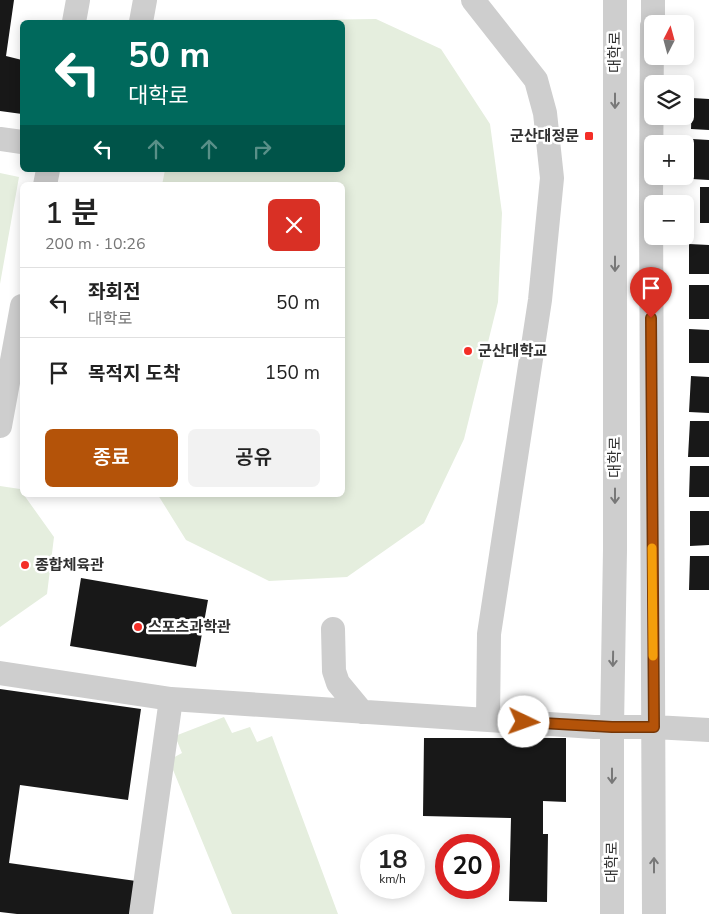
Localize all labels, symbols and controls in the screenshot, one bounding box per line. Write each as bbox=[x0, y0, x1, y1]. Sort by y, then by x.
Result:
north arrow bbox=[644, 15, 694, 65]
map controls bbox=[644, 15, 694, 245]
street label: 대학로 bbox=[605, 31, 625, 73]
text: 50 m bbox=[128, 32, 210, 79]
icon: left bbox=[45, 40, 110, 105]
button: layers bbox=[644, 75, 694, 125]
text: 대학로 bbox=[128, 81, 189, 111]
one-way arrow bbox=[610, 92, 620, 109]
place label: 군산대정문 bbox=[510, 126, 579, 146]
marker: 군산대정문 bbox=[583, 130, 595, 142]
icon: left bbox=[89, 135, 117, 163]
icon: ahead bbox=[142, 135, 170, 163]
icon: ahead bbox=[195, 135, 223, 163]
icon: right bbox=[248, 135, 276, 163]
button: + bbox=[644, 135, 694, 185]
text: 1 분 bbox=[45, 193, 99, 234]
button: − bbox=[644, 195, 694, 245]
button: close bbox=[268, 199, 320, 251]
text: 200 m · 10:26 bbox=[45, 233, 146, 255]
one-way arrow bbox=[610, 255, 620, 271]
pin bbox=[630, 267, 672, 318]
icon: arrive bbox=[637, 274, 665, 302]
text: 좌회전 bbox=[88, 279, 140, 305]
icon: left bbox=[45, 289, 73, 317]
text: 50 m bbox=[276, 290, 320, 316]
text: 대학로 bbox=[88, 308, 132, 330]
place label: 군산대학교 bbox=[478, 341, 547, 361]
marker: 군산대학교 bbox=[462, 345, 474, 357]
icon: arrive bbox=[45, 359, 73, 387]
text: 150 m bbox=[265, 360, 320, 386]
text: 목적지 도착 bbox=[88, 361, 181, 387]
button: 종료 bbox=[45, 429, 178, 487]
button: 공유 bbox=[188, 429, 320, 487]
street label: 대학로 bbox=[605, 436, 625, 478]
one-way arrow bbox=[610, 488, 620, 504]
place label: 종합체육관 bbox=[35, 555, 104, 575]
marker: 종합체육관 bbox=[19, 559, 31, 571]
place label: 스포츠과학관 bbox=[148, 617, 231, 637]
marker: 스포츠과학관 bbox=[132, 621, 144, 633]
one-way arrow bbox=[608, 650, 618, 666]
position arrow bbox=[497, 695, 549, 747]
one-way arrow bbox=[607, 768, 617, 784]
speed limit sign: 20 bbox=[435, 834, 500, 899]
street label: 대학로 bbox=[602, 841, 622, 883]
text: 18 bbox=[377, 843, 408, 877]
one-way arrow bbox=[649, 858, 659, 874]
text: km/h bbox=[379, 871, 406, 887]

